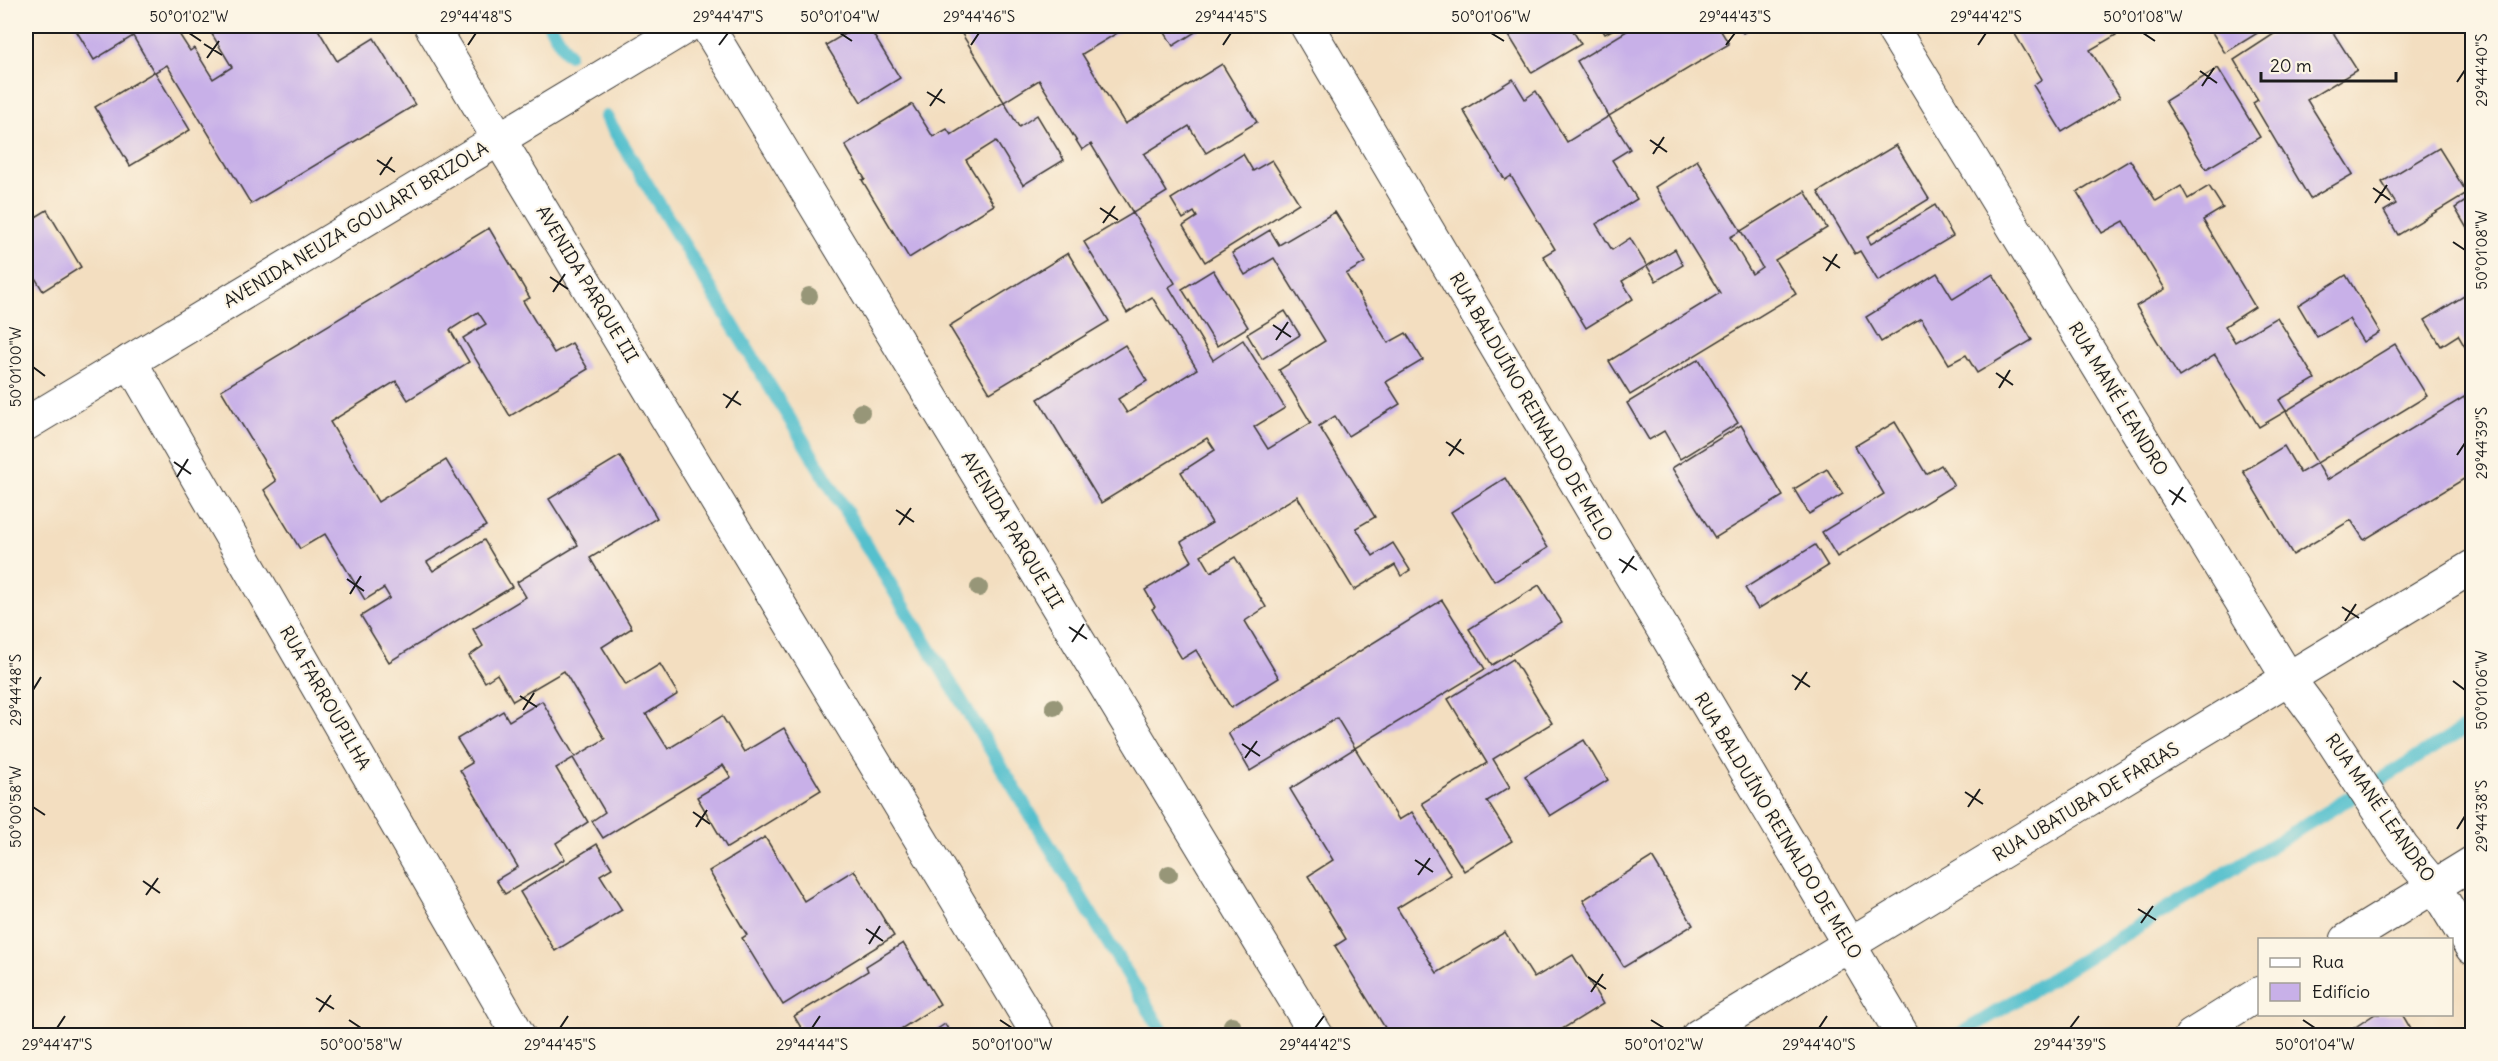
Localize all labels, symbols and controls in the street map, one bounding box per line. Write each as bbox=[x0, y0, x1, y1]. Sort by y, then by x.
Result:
text: 50°01'02"W bbox=[149, 7, 229, 26]
text: 29°44'48"S bbox=[440, 7, 512, 26]
text: 29°44'47"S bbox=[693, 7, 763, 26]
text: 50°01'04"W bbox=[800, 7, 880, 26]
text: 29°44'46"S bbox=[943, 7, 1015, 26]
text: 29°44'45"S bbox=[1195, 7, 1267, 26]
text: 50°01'06"W bbox=[1451, 7, 1531, 26]
text: 29°44'43"S bbox=[1699, 7, 1771, 26]
text: 29°44'42"S bbox=[1950, 7, 2022, 26]
text: 50°01'08"W bbox=[2103, 7, 2183, 26]
text: 29°44'40"S bbox=[2472, 33, 2491, 107]
scale bar bbox=[2261, 45, 2396, 83]
text: 20 m bbox=[2270, 54, 2312, 77]
street label: AVENIDA NEUZA GOULART BRIZOLA bbox=[219, 136, 492, 313]
street label: AVENIDA PARQUE III bbox=[531, 201, 644, 367]
text: 50°01'08"W bbox=[2472, 210, 2491, 290]
street label: RUA BALDUÍNO REINALDO DE MELO bbox=[1445, 268, 1618, 545]
street label: RUA MANÉ LEANDRO bbox=[2063, 318, 2173, 480]
text: 50°01'00"W bbox=[6, 326, 25, 407]
text: 29°44'39"S bbox=[2472, 407, 2491, 479]
street label: AVENIDA PARQUE III bbox=[956, 447, 1069, 613]
street label: RUA FARROUPILHA bbox=[275, 622, 376, 774]
text: 50°01'06"W bbox=[2472, 650, 2491, 730]
text: 29°44'48"S bbox=[6, 654, 25, 726]
street label: RUA BALDUÍNO REINALDO DE MELO bbox=[1690, 688, 1867, 963]
street label: RUA MANÉ LEANDRO bbox=[2321, 729, 2440, 886]
street label: RUA UBATUBA DE FARIAS bbox=[1988, 737, 2183, 866]
text: 50°00'58"W bbox=[6, 766, 25, 848]
text: 29°44'38"S bbox=[2472, 780, 2491, 852]
legend bbox=[2258, 938, 2453, 1016]
text: Rua bbox=[2312, 950, 2344, 973]
text: Edifício bbox=[2312, 980, 2370, 1003]
text: 29°44'47"S bbox=[22, 1035, 92, 1054]
text: 50°00'58"W bbox=[320, 1035, 402, 1054]
text: 29°44'45"S bbox=[524, 1035, 596, 1054]
text: 29°44'44"S bbox=[776, 1035, 848, 1054]
text: 50°01'00"W bbox=[972, 1035, 1053, 1054]
text: 29°44'42"S bbox=[1279, 1035, 1351, 1054]
text: 50°01'02"W bbox=[1624, 1035, 1704, 1054]
text: 29°44'40"S bbox=[1782, 1035, 1856, 1054]
text: 29°44'39"S bbox=[2034, 1035, 2106, 1054]
text: 50°01'04"W bbox=[2275, 1035, 2355, 1054]

